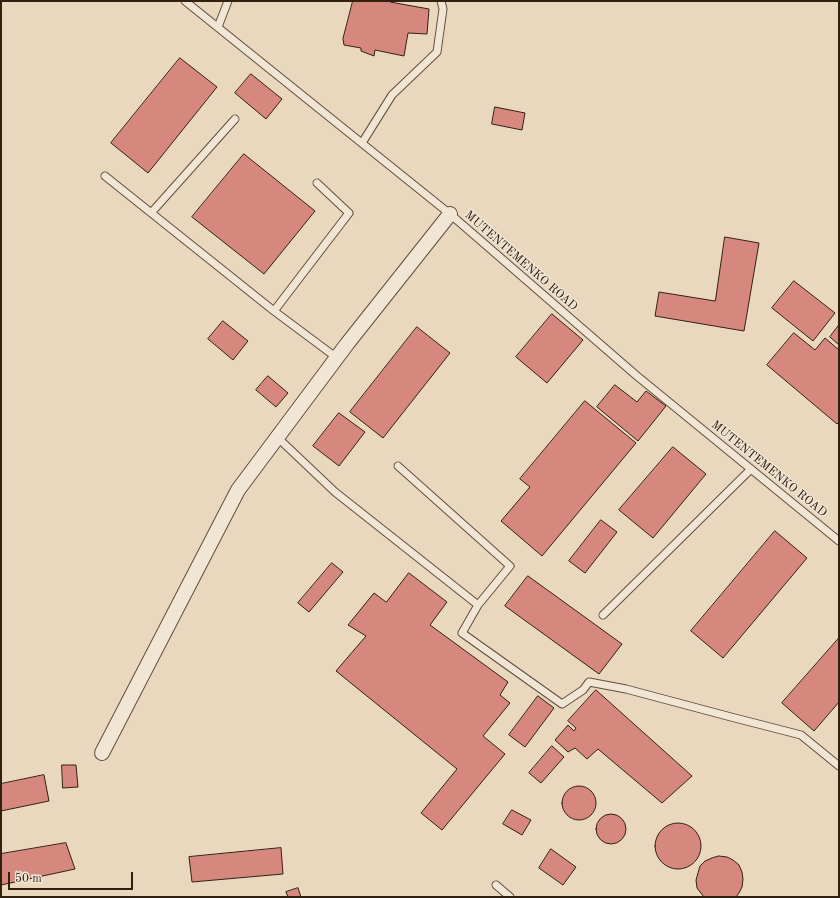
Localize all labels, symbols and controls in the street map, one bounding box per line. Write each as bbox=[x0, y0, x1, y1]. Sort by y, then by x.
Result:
street label: MUTENTEMENKO ROAD bbox=[462, 208, 580, 314]
street label: MUTENTEMENKO ROAD bbox=[708, 418, 830, 520]
scale bar bbox=[10, 864, 135, 890]
text: 50 m bbox=[15, 873, 42, 885]

